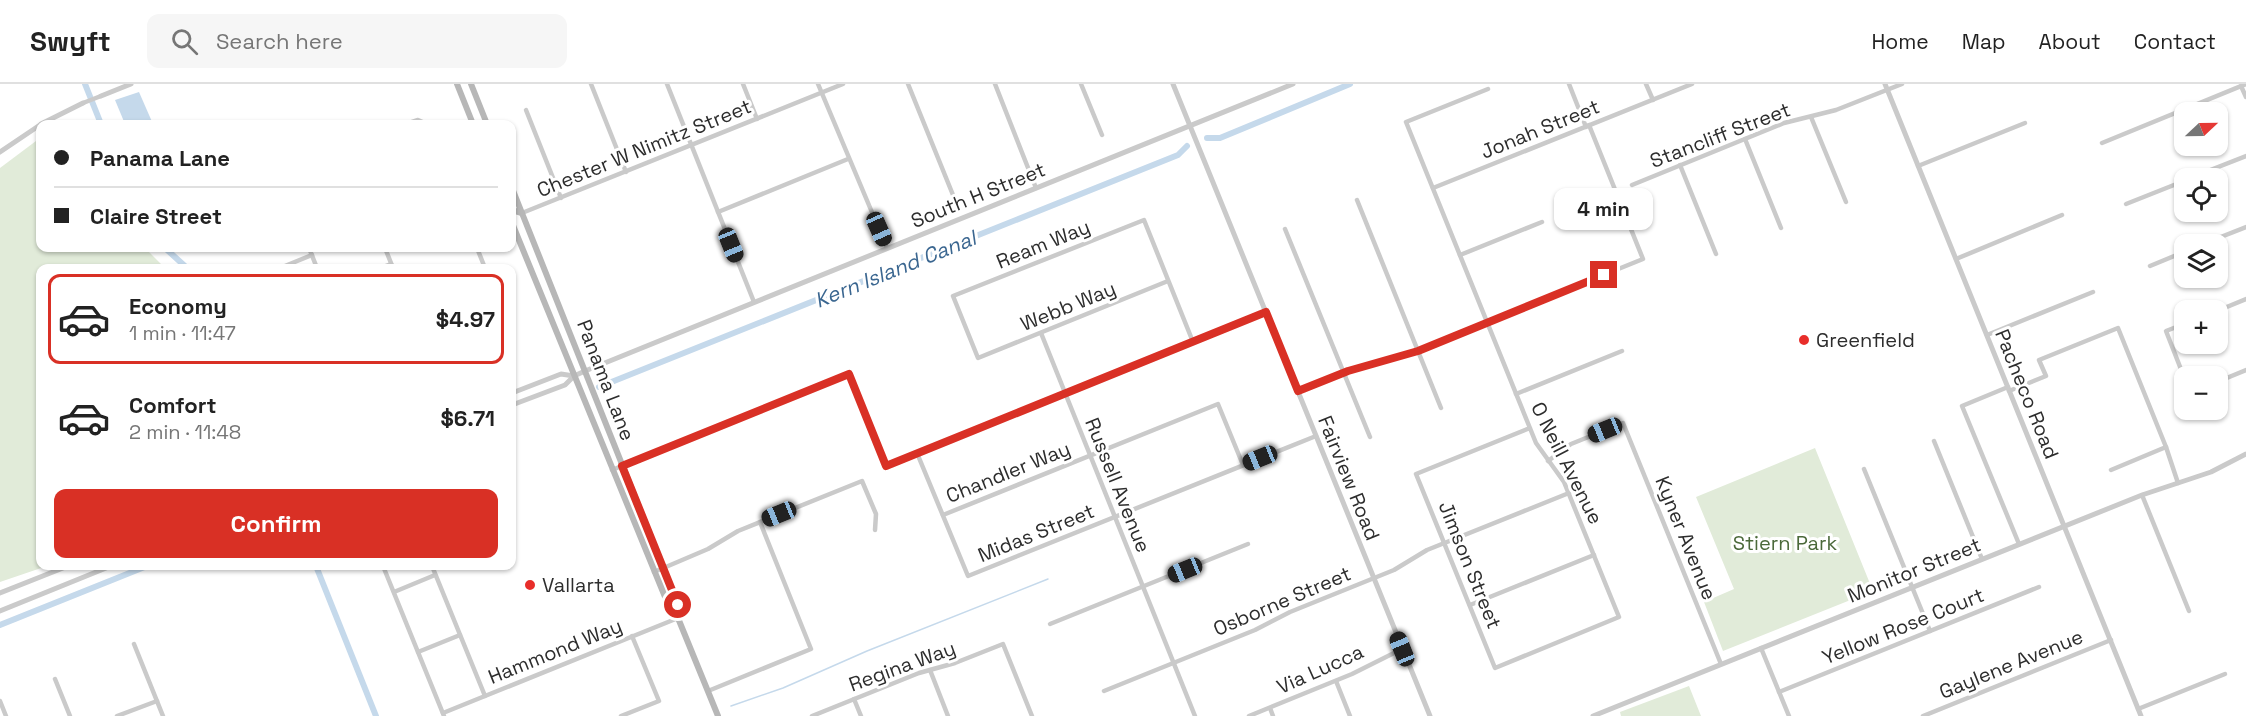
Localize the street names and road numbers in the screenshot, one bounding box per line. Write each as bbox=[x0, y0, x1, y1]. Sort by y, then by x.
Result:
street label: Chester W Nimitz Street bbox=[533, 93, 755, 203]
street label: Jonah Street bbox=[1477, 93, 1603, 165]
street label: Stancliff Street bbox=[1646, 96, 1794, 174]
street label: South H Street bbox=[907, 156, 1049, 234]
street label: Ream Way bbox=[992, 213, 1094, 275]
street label: Webb Way bbox=[1016, 275, 1120, 337]
street label: Panama Lane bbox=[571, 316, 641, 444]
street label: Pacheco Road bbox=[1989, 325, 2065, 463]
street label: O Neill Avenue bbox=[1525, 397, 1609, 529]
street label: Fairview Road bbox=[1312, 412, 1386, 544]
street label: Russell Avenue bbox=[1079, 414, 1157, 556]
street label: Chandler Way bbox=[942, 435, 1074, 509]
street label: Kyner Avenue bbox=[1649, 472, 1723, 604]
street label: Jimson Street bbox=[1433, 497, 1507, 633]
street label: Midas Street bbox=[974, 498, 1098, 568]
street label: Monitor Street bbox=[1843, 531, 1985, 609]
street label: Osborne Street bbox=[1209, 560, 1355, 642]
street label: Yellow Rose Court bbox=[1818, 582, 1988, 670]
street label: Hammond Way bbox=[484, 612, 626, 690]
street label: Gaylene Avenue bbox=[1935, 623, 2087, 705]
street label: Regina Way bbox=[845, 635, 959, 697]
street label: Via Lucca bbox=[1272, 638, 1368, 700]

